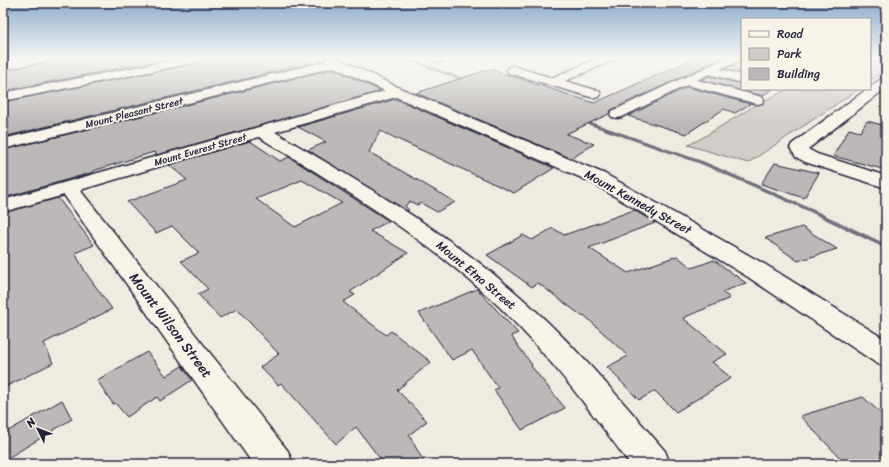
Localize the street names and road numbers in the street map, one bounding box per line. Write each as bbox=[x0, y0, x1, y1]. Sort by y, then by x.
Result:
street label: Mount Pleasant Street bbox=[83, 92, 186, 134]
street label: Mount Everest Street bbox=[152, 128, 250, 172]
street label: Mount Kennedy Street bbox=[580, 163, 697, 241]
street label: Mount Etna Street bbox=[431, 235, 521, 315]
street label: Mount Wilson Street bbox=[122, 267, 219, 384]

